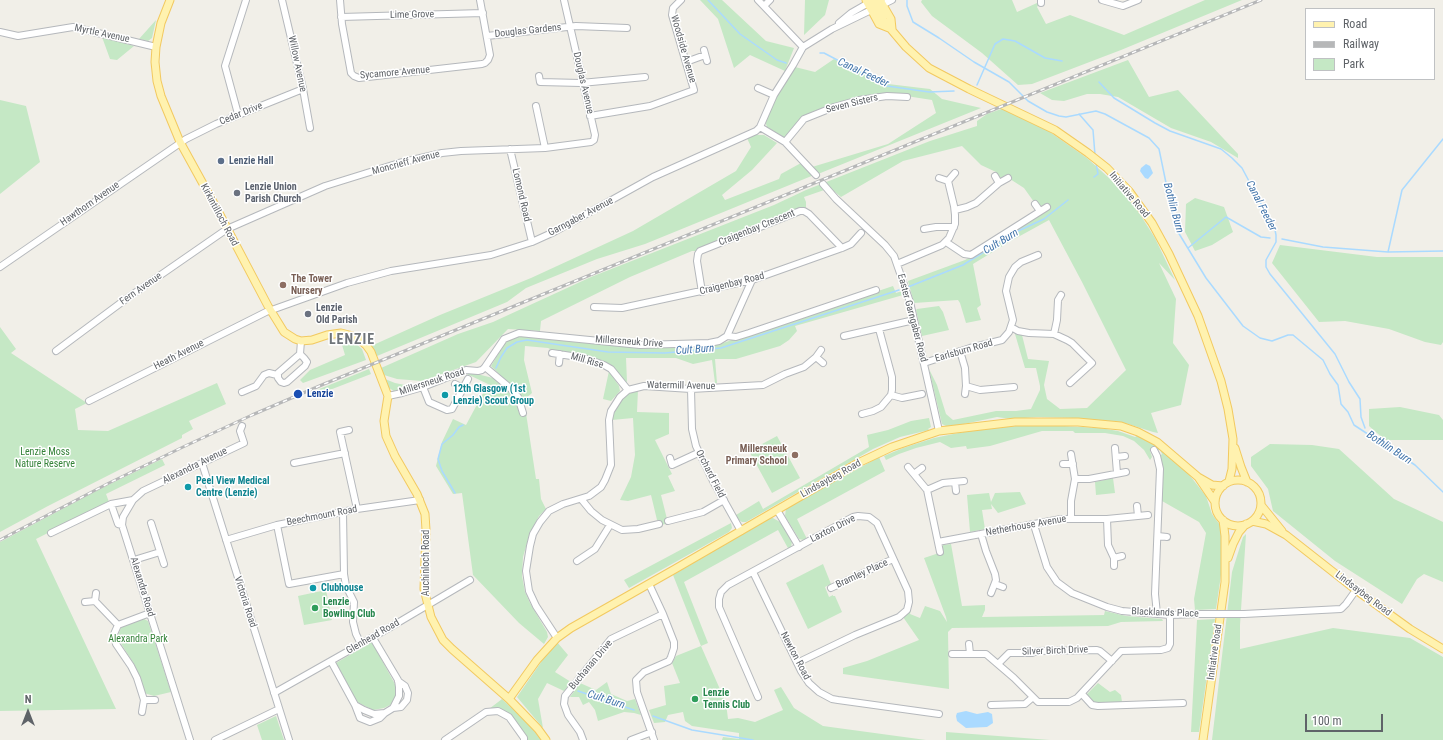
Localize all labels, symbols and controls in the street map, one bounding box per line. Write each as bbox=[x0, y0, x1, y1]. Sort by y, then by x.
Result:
legend bbox=[1305, 8, 1435, 80]
street label: Lime Grove bbox=[390, 9, 434, 21]
street label: Woodside Avenue bbox=[668, 14, 698, 84]
text: Road bbox=[1343, 17, 1367, 31]
street label: Myrtle Avenue bbox=[73, 22, 131, 46]
street label: Douglas Gardens bbox=[494, 22, 562, 40]
street label: Willow Avenue bbox=[285, 35, 309, 93]
text: Railway bbox=[1343, 37, 1379, 51]
street label: Douglas Avenue bbox=[570, 51, 596, 115]
water label: Canal Feeder bbox=[835, 55, 891, 91]
text: Park bbox=[1343, 57, 1364, 71]
street label: Sycamore Avenue bbox=[360, 64, 430, 82]
street label: Seven Sisters bbox=[825, 92, 879, 116]
street label: Cedar Drive bbox=[218, 100, 264, 128]
street label: Moncrieff Avenue bbox=[371, 148, 441, 178]
place label: Lenzie Hall bbox=[229, 155, 274, 167]
marker: Lenzie Hall bbox=[216, 156, 226, 166]
street label: Lomond Road bbox=[509, 167, 533, 223]
street label: Initiative Road bbox=[1106, 170, 1152, 220]
street label: Hawthorn Avenue bbox=[58, 179, 122, 229]
water label: Canal Feeder bbox=[1243, 179, 1279, 233]
place label: Lenzie Union Parish Church bbox=[245, 181, 301, 204]
water label: Bothlin Burn bbox=[1160, 181, 1186, 235]
street label: Kirkintilloch Road bbox=[197, 182, 241, 248]
marker: Lenzie Union Parish Church bbox=[232, 188, 242, 198]
street label: Garngaber Avenue bbox=[546, 195, 616, 239]
street label: Craigenbay Crescent bbox=[717, 207, 797, 249]
water label: Cult Burn bbox=[981, 226, 1021, 258]
street label: Fern Avenue bbox=[118, 270, 164, 308]
street label: Craigenbay Road bbox=[698, 270, 766, 298]
place label: The Tower Nursery bbox=[291, 273, 332, 296]
street label: Easter Garngaber Road bbox=[894, 273, 930, 363]
marker: The Tower Nursery bbox=[278, 280, 288, 290]
place label: Lenzie Old Parish bbox=[316, 302, 357, 326]
marker: Lenzie Old Parish bbox=[303, 309, 313, 319]
district label: LENZIE bbox=[329, 332, 375, 348]
street label: Millersneuk Drive bbox=[595, 334, 663, 350]
street label: Heath Avenue bbox=[152, 337, 206, 373]
street label: Earlsburn Road bbox=[934, 337, 994, 365]
water label: Cult Burn bbox=[675, 342, 715, 358]
street label: Mill Rise bbox=[569, 351, 605, 371]
street label: Millersneuk Road bbox=[398, 366, 466, 398]
street label: Watermill Avenue bbox=[647, 379, 715, 393]
place label: 12th Glasgow (1st Lenzie) Scout Group bbox=[453, 383, 534, 406]
marker: Lenzie bbox=[292, 388, 304, 400]
place label: Lenzie bbox=[307, 388, 333, 400]
marker: 12th Glasgow (1st Lenzie) Scout Group bbox=[440, 390, 450, 400]
water label: Bothlin Burn bbox=[1364, 428, 1414, 468]
place label: Millersneuk Primary School bbox=[726, 443, 787, 466]
street label: Alexandra Avenue bbox=[161, 445, 229, 487]
park label: Lenzie Moss Nature Reserve bbox=[15, 446, 75, 470]
street label: Orchard Field bbox=[693, 448, 727, 500]
marker: Millersneuk Primary School bbox=[790, 450, 800, 460]
street label: Lindsaybeg Road bbox=[799, 457, 863, 501]
place label: Peel View Medical Centre (Lenzie) bbox=[196, 475, 269, 498]
marker: Peel View Medical Centre (Lenzie) bbox=[183, 482, 193, 492]
street label: Beechmount Road bbox=[286, 503, 358, 529]
street label: Laxton Drive bbox=[808, 513, 858, 545]
street label: Netherhouse Avenue bbox=[985, 513, 1067, 539]
street label: Auchinloch Road bbox=[420, 530, 432, 596]
street label: Alexandra Road bbox=[127, 556, 157, 618]
street label: Bramley Place bbox=[834, 557, 890, 591]
street label: Lindsaybeg Road bbox=[1333, 569, 1393, 619]
street label: Victoria Road bbox=[231, 575, 259, 629]
place label: Clubhouse bbox=[321, 582, 363, 594]
marker: Clubhouse bbox=[308, 583, 318, 593]
place label: Lenzie Bowling Club bbox=[323, 596, 375, 620]
marker: Lenzie Bowling Club bbox=[310, 603, 320, 613]
street label: Blacklands Place bbox=[1131, 606, 1199, 620]
street label: Glenhead Road bbox=[344, 617, 402, 657]
street label: Initiative Road bbox=[1205, 623, 1225, 681]
street label: Newton Road bbox=[777, 630, 813, 682]
park label: Alexandra Park bbox=[108, 633, 168, 645]
street label: Buchanan Drive bbox=[567, 638, 615, 692]
street label: Silver Birch Drive bbox=[1022, 644, 1088, 658]
place label: Lenzie Tennis Club bbox=[703, 687, 750, 710]
water label: Cult Burn bbox=[586, 688, 626, 712]
north arrow bbox=[8, 692, 48, 732]
text: N bbox=[25, 693, 31, 706]
marker: Lenzie Tennis Club bbox=[690, 694, 700, 704]
scale bar bbox=[1307, 706, 1385, 732]
text: 100 m bbox=[1312, 714, 1342, 728]

